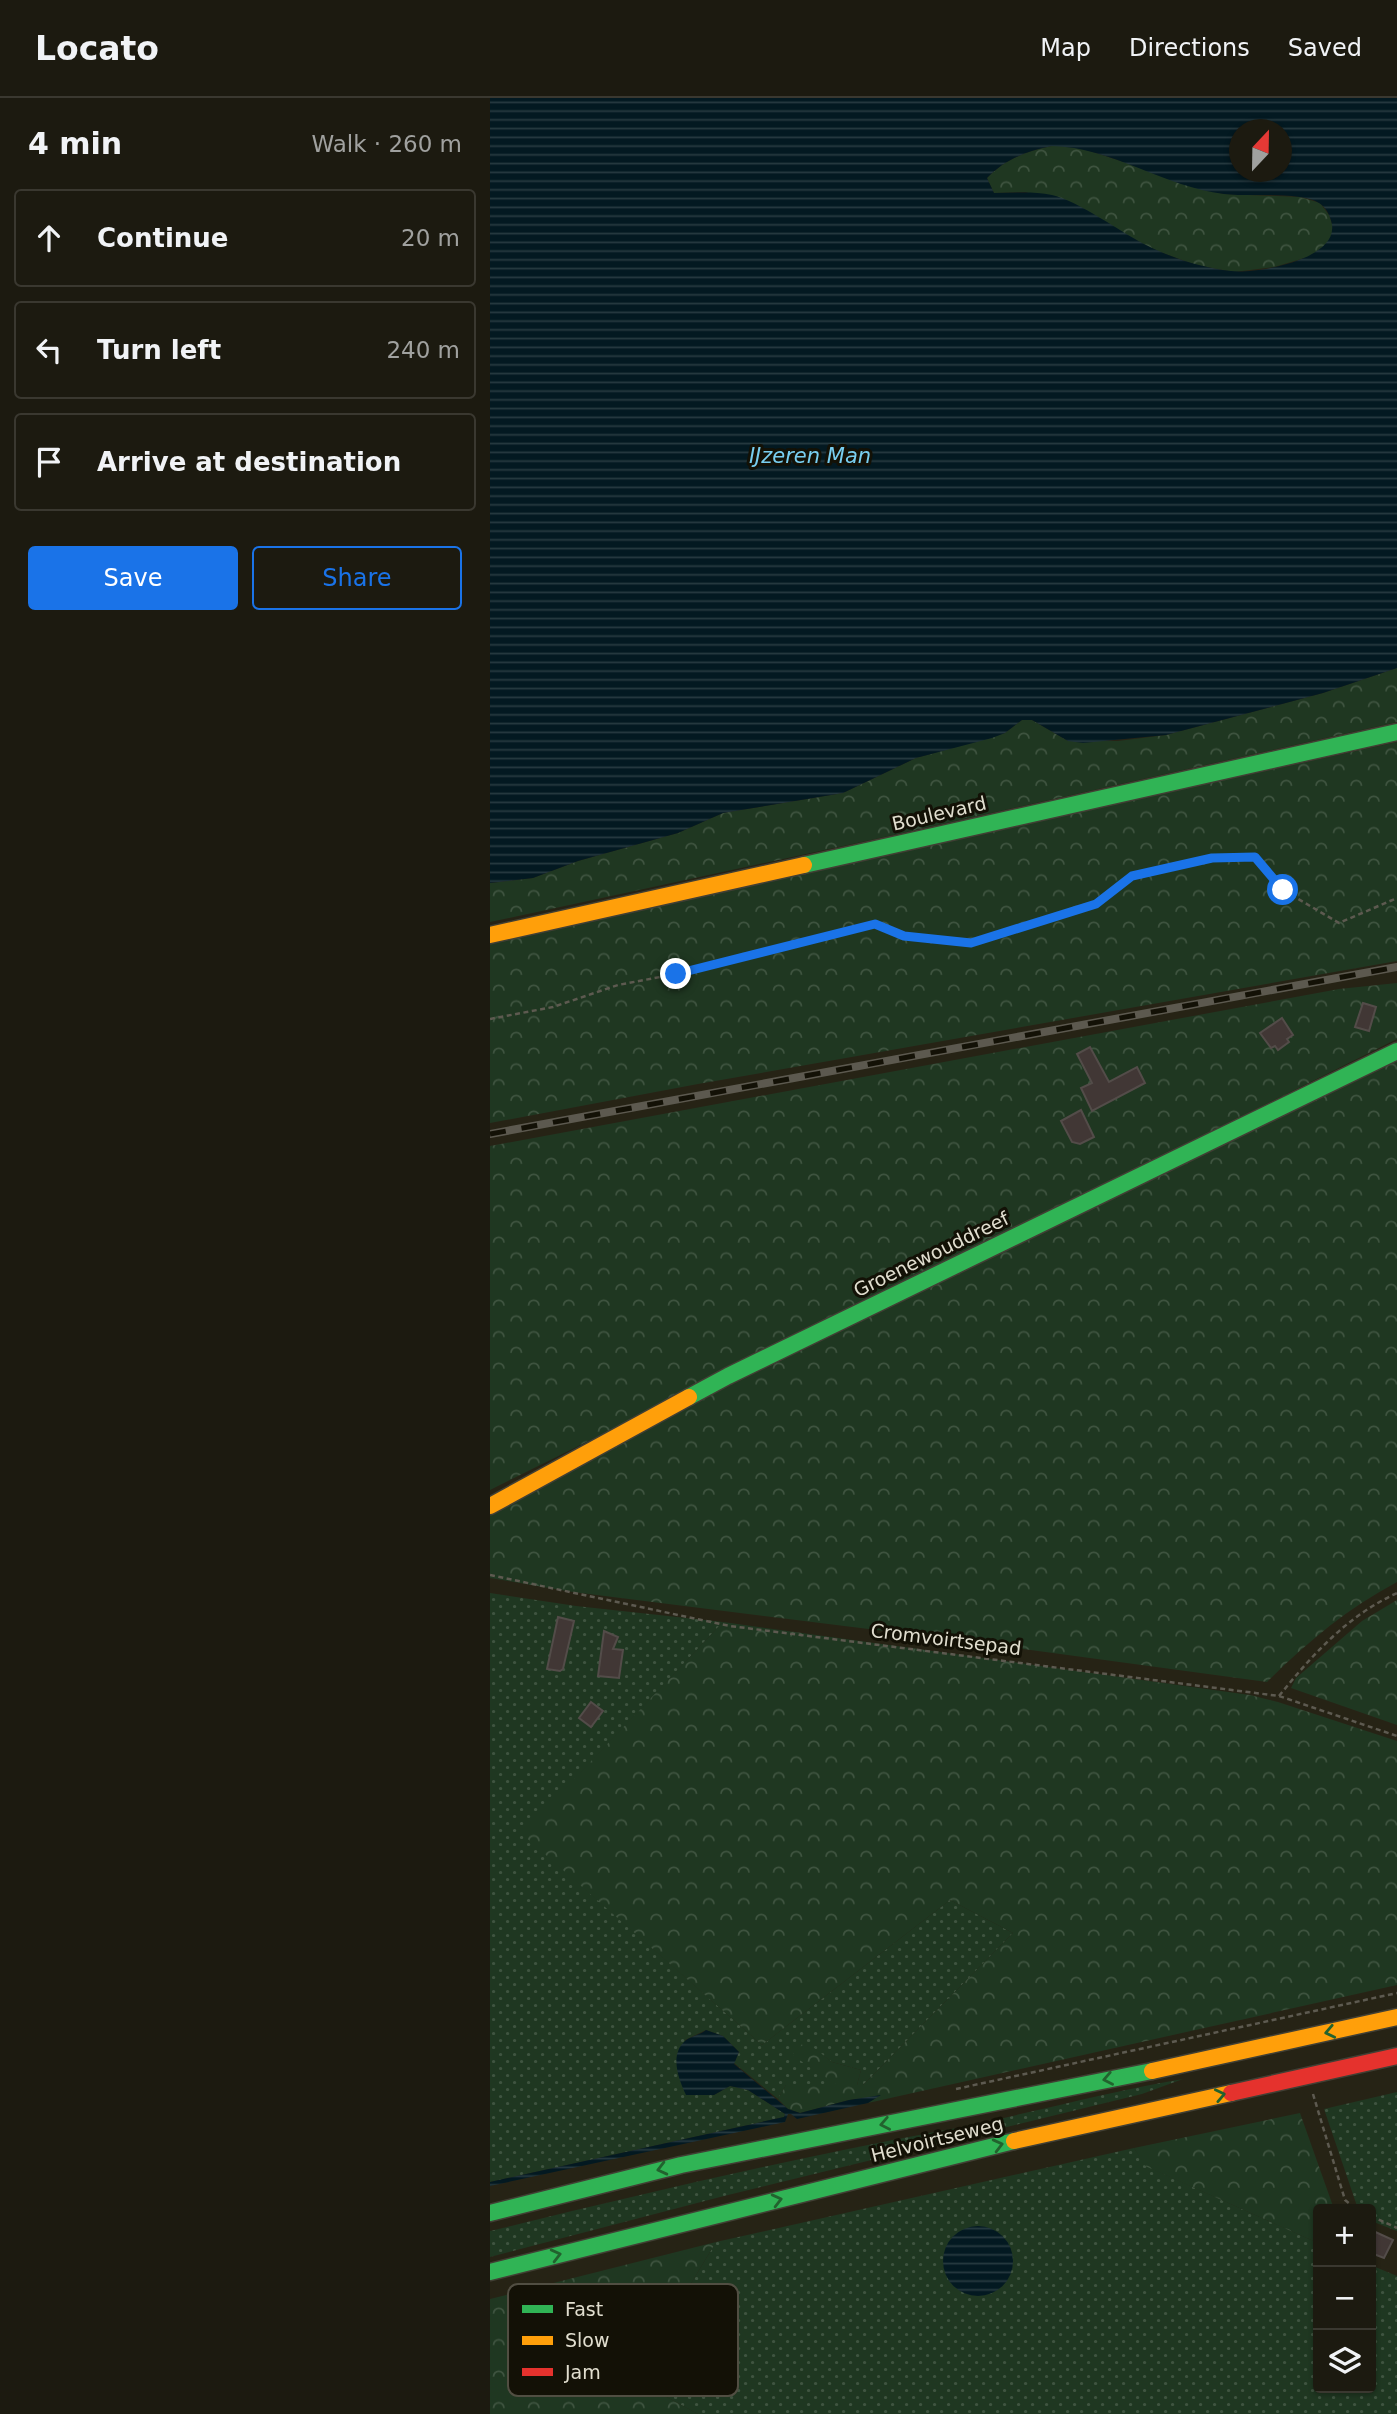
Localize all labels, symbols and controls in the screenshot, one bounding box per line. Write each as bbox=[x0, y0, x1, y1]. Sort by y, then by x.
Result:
text: Locato bbox=[35, 29, 159, 68]
text: Map bbox=[1040, 34, 1091, 62]
text: Directions bbox=[1129, 34, 1250, 62]
text: Saved bbox=[1288, 34, 1362, 62]
north arrow bbox=[1229, 119, 1292, 182]
text: 4 min bbox=[28, 126, 122, 161]
text: Walk · 260 m bbox=[311, 131, 462, 157]
icon: ahead bbox=[30, 219, 68, 257]
text: Continue bbox=[97, 223, 228, 253]
text: 20 m bbox=[401, 225, 460, 251]
icon: left bbox=[30, 331, 68, 369]
text: Turn left bbox=[97, 335, 221, 365]
text: 240 m bbox=[386, 337, 460, 363]
icon: arrive bbox=[30, 443, 68, 481]
water label: IJzeren Man bbox=[749, 444, 871, 468]
text: Arrive at destination bbox=[97, 447, 401, 477]
button: Save bbox=[28, 546, 238, 610]
button: Share bbox=[252, 546, 462, 610]
street label: Boulevard bbox=[890, 791, 988, 835]
route start bbox=[1267, 874, 1298, 905]
route end bbox=[660, 958, 691, 989]
street label: Groenewouddreef bbox=[850, 1206, 1013, 1301]
street label: Cromvoirtsepad bbox=[869, 1619, 1023, 1659]
one-way arrow bbox=[1324, 2023, 1336, 2038]
one-way arrow bbox=[1102, 2071, 1114, 2086]
one-way arrow bbox=[1213, 2088, 1225, 2103]
street label: Helvoirtseweg bbox=[869, 2112, 1005, 2166]
one-way arrow bbox=[879, 2115, 891, 2130]
one-way arrow bbox=[992, 2139, 1004, 2153]
one-way arrow bbox=[656, 2161, 668, 2176]
one-way arrow bbox=[771, 2194, 783, 2208]
map controls bbox=[1313, 2204, 1376, 2393]
button: + bbox=[1313, 2204, 1376, 2267]
one-way arrow bbox=[550, 2249, 562, 2263]
button: − bbox=[1313, 2267, 1376, 2330]
legend bbox=[508, 2284, 738, 2396]
text: Fast bbox=[565, 2298, 603, 2320]
text: Slow bbox=[565, 2329, 610, 2351]
button: layers bbox=[1313, 2330, 1376, 2393]
text: Jam bbox=[564, 2361, 601, 2383]

